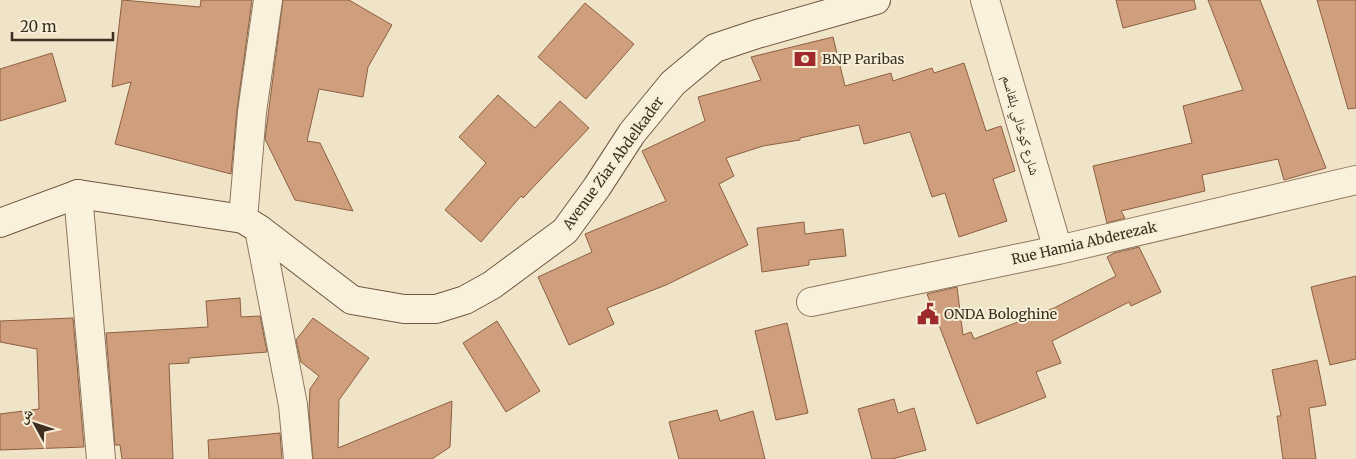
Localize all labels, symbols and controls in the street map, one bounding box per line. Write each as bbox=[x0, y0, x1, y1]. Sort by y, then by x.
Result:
scale bar bbox=[12, 10, 114, 42]
text: 20 m bbox=[20, 17, 57, 36]
bank icon: BNP Paribas bbox=[792, 46, 818, 72]
place label: BNP Paribas bbox=[822, 50, 905, 68]
street label: شارع كوخالي بلقاسم bbox=[996, 73, 1044, 178]
street label: Avenue Ziar Abdelkader bbox=[558, 93, 667, 234]
street label: Rue Hamia Abderezak bbox=[1010, 217, 1159, 268]
public building icon: ONDA Bologhine bbox=[915, 301, 941, 327]
place label: ONDA Bologhine bbox=[944, 305, 1057, 323]
north arrow bbox=[10, 399, 60, 449]
text: ش bbox=[13, 404, 37, 427]

